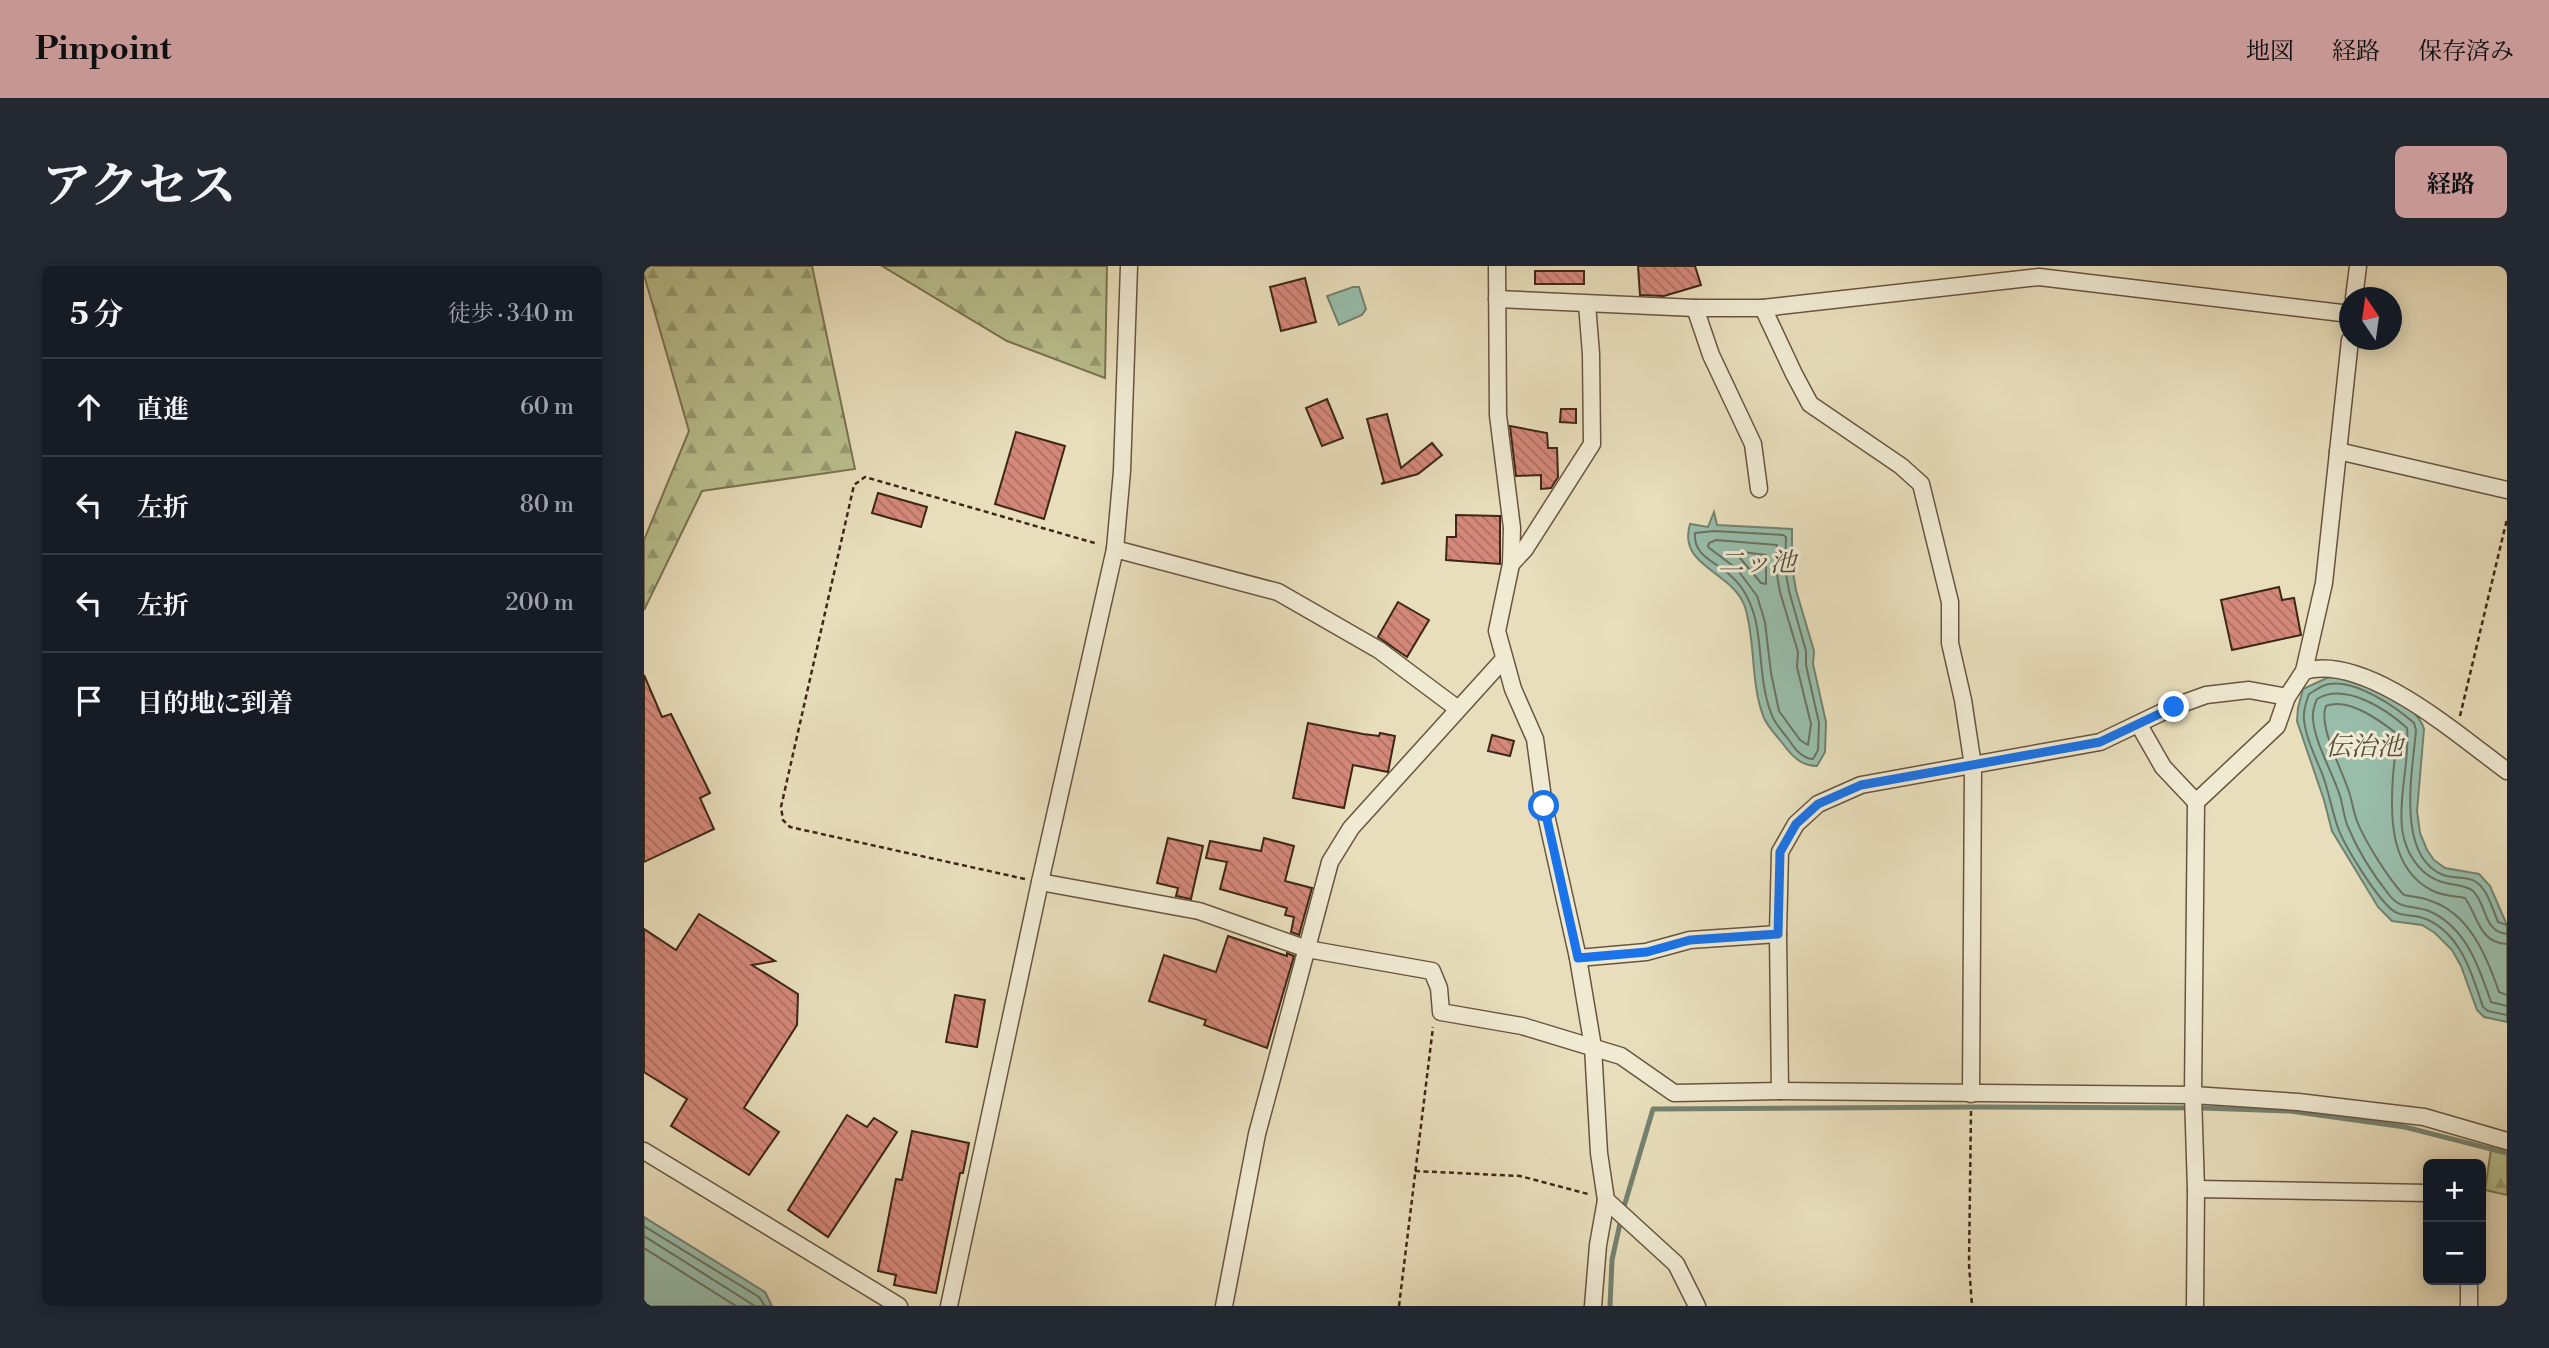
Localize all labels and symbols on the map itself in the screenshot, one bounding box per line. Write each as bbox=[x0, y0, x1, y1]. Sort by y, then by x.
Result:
north arrow bbox=[2339, 287, 2402, 350]
water label: 二ッ池 bbox=[1718, 547, 1799, 579]
route end bbox=[2158, 691, 2189, 722]
water label: 伝治池 bbox=[2325, 731, 2406, 763]
route start bbox=[1528, 790, 1559, 821]

